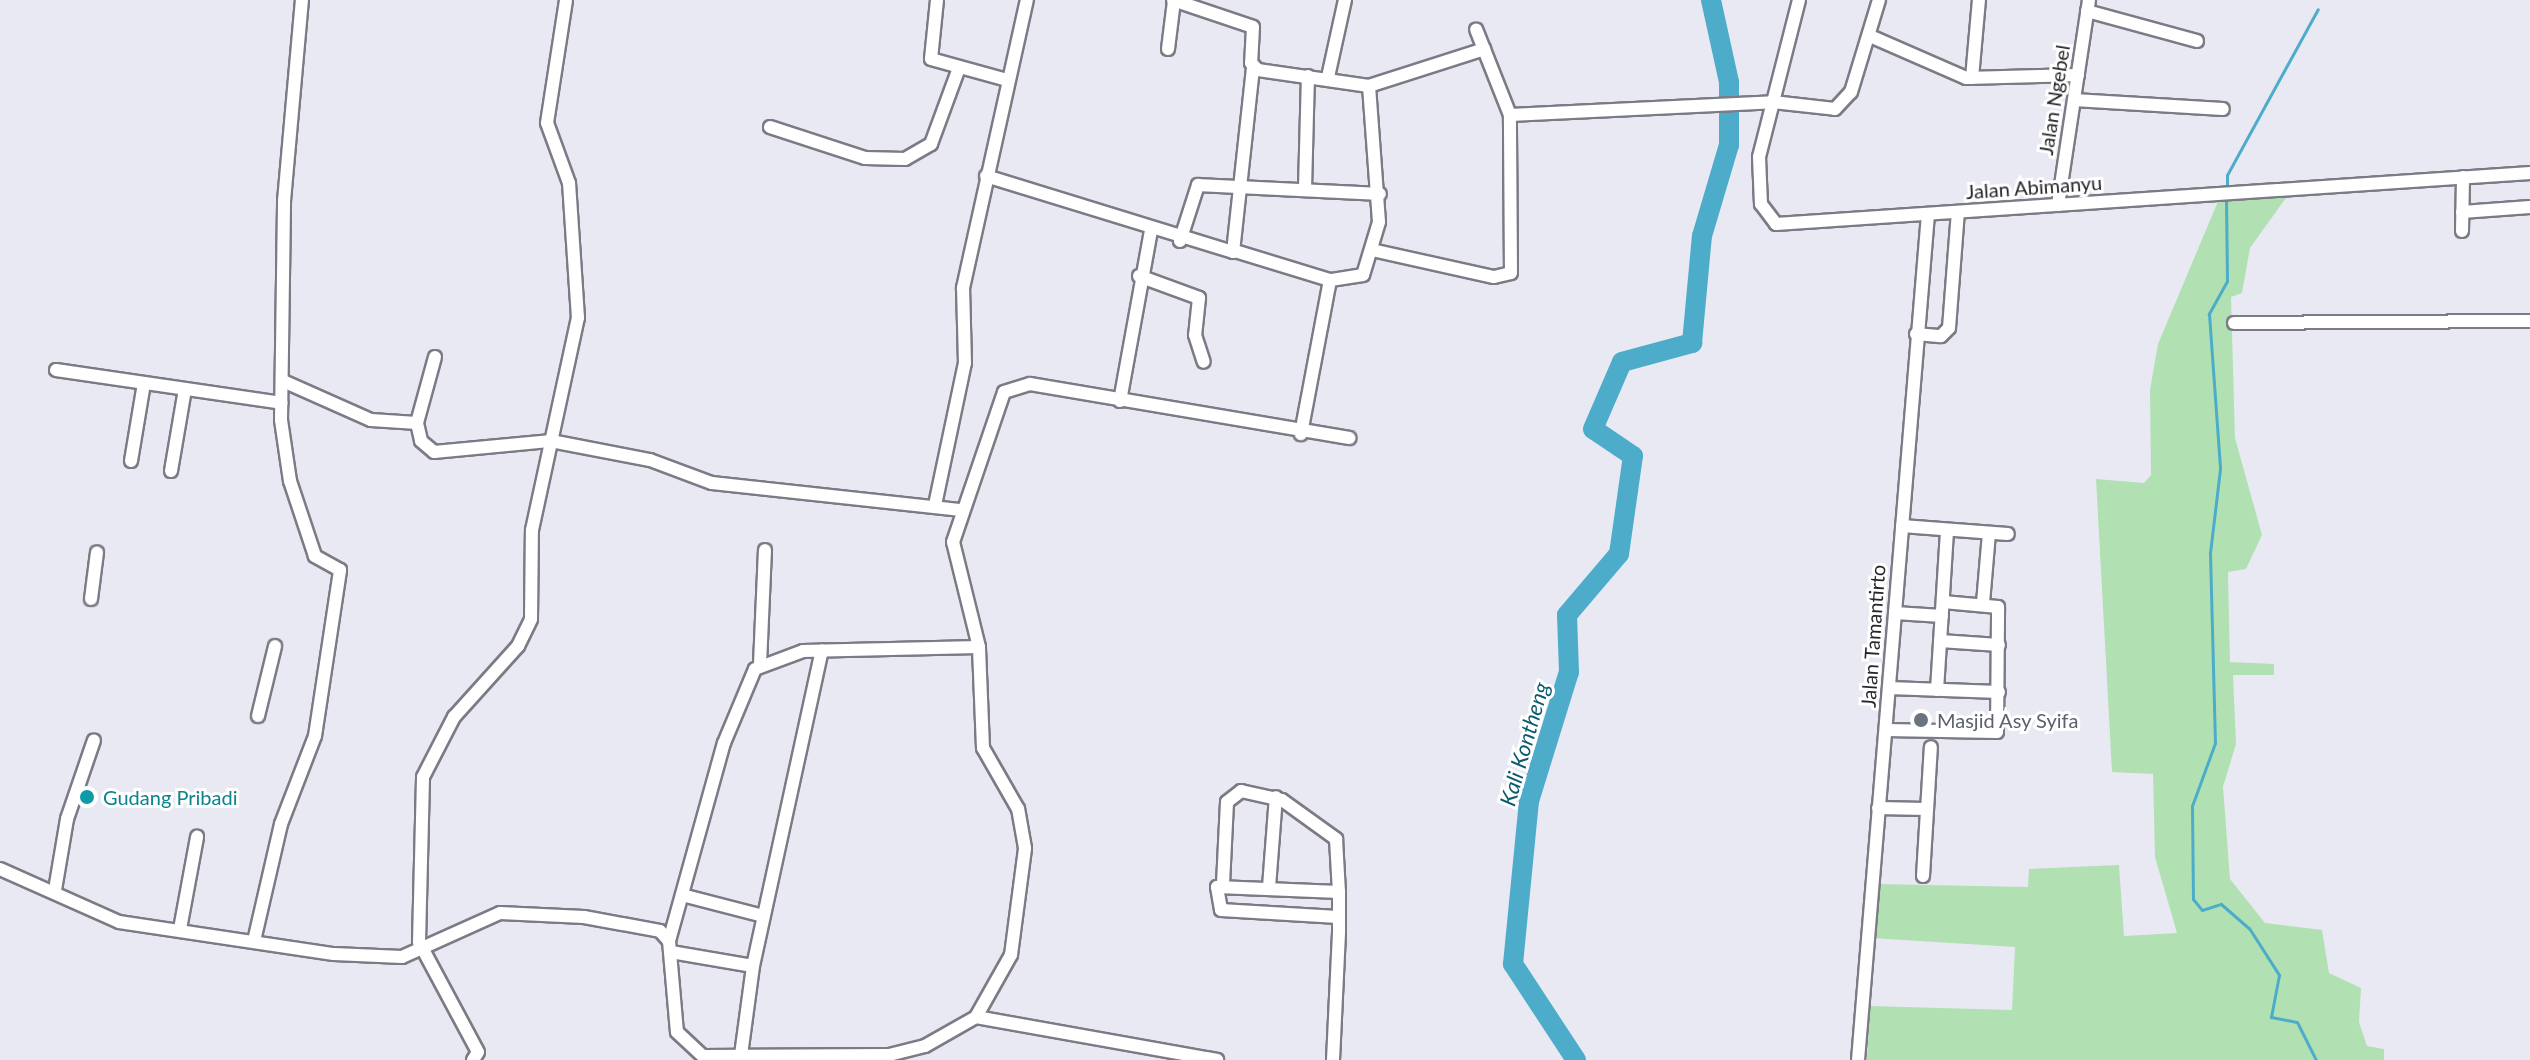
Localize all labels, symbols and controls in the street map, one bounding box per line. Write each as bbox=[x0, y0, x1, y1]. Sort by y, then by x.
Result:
street label: Jalan Ngebel bbox=[2033, 43, 2075, 157]
street label: Jalan Abimanyu bbox=[1965, 170, 2103, 204]
street label: Jalan Tamantirto bbox=[1856, 563, 1890, 709]
water label: Kali Kontheng bbox=[1494, 679, 1554, 809]
place label: Masjid Asy Syifa bbox=[1937, 708, 2080, 732]
marker: Masjid Asy Syifa bbox=[1912, 711, 1930, 729]
place label: Gudang Pribadi bbox=[103, 785, 237, 809]
marker: Gudang Pribadi bbox=[78, 788, 96, 806]

